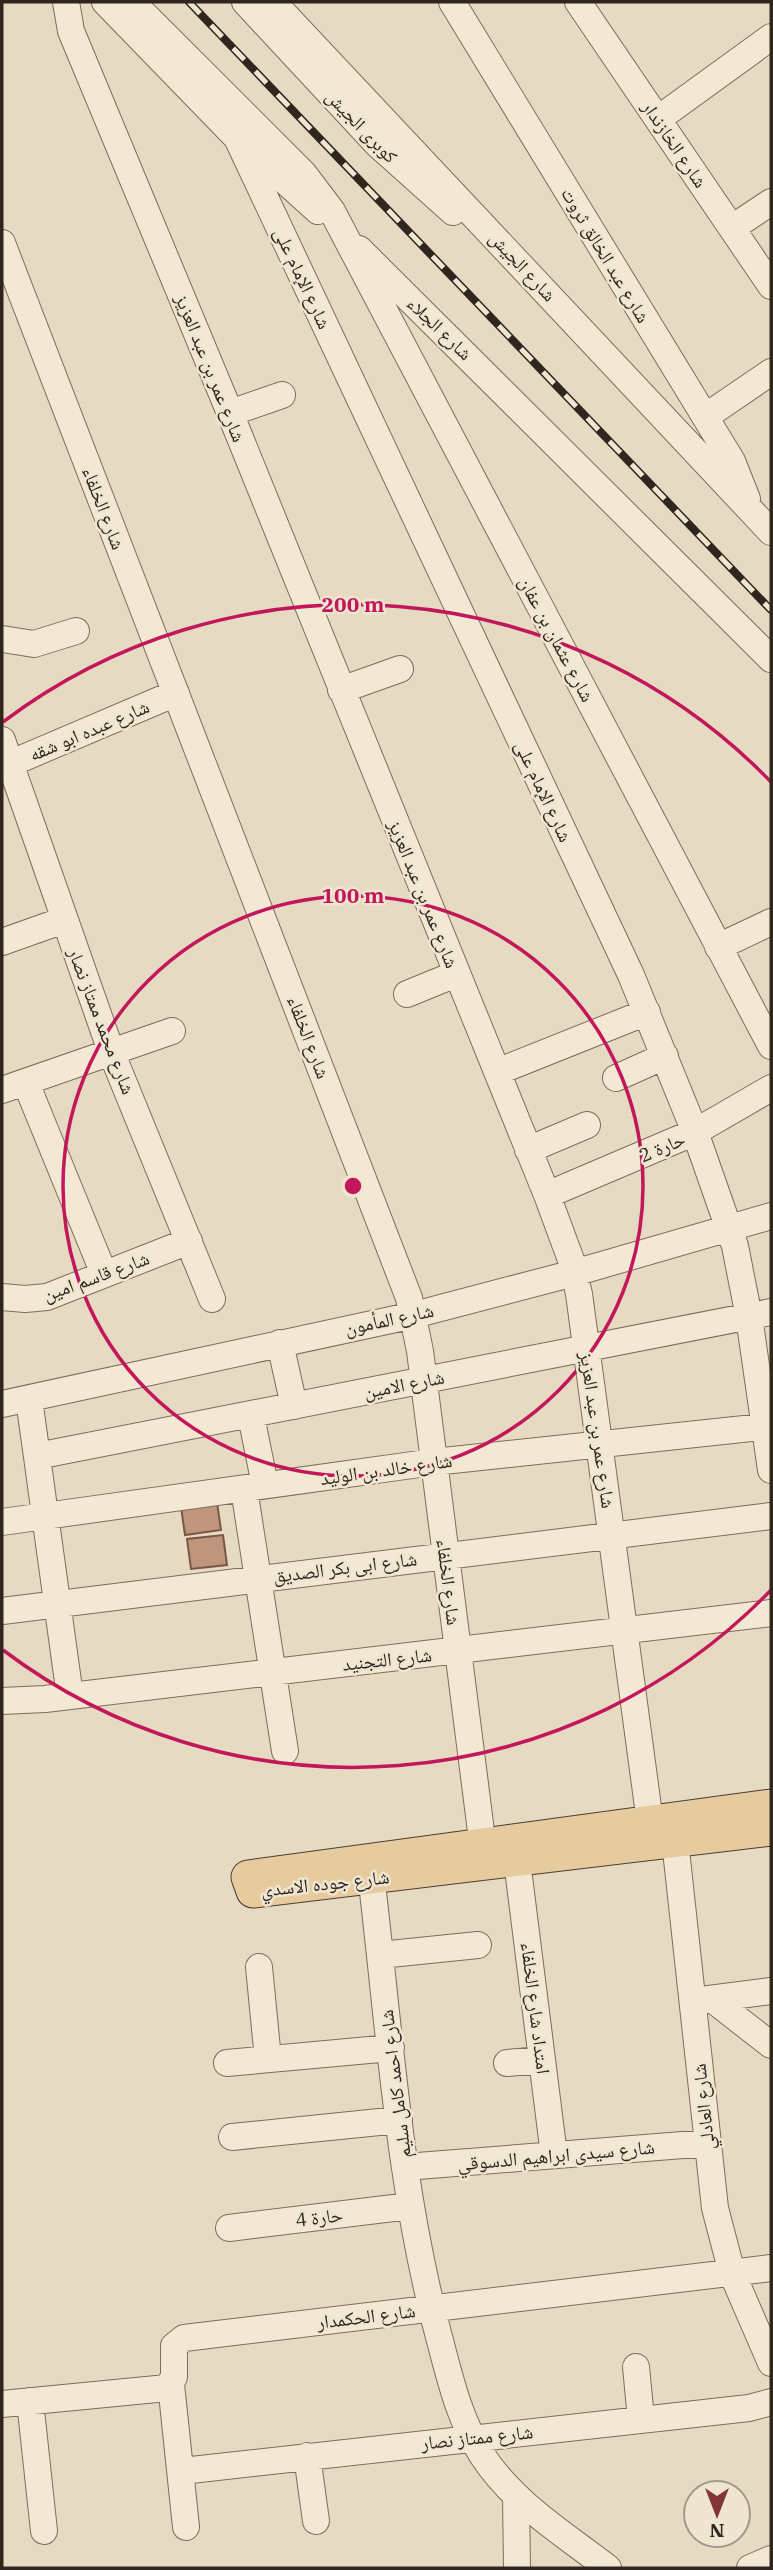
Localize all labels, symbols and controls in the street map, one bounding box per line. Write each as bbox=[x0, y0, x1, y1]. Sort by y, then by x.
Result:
street label: كوبرى الجيش bbox=[321, 84, 403, 168]
street label: شارع الخازندار bbox=[637, 95, 713, 192]
street label: شارع عبد الخالق ثروت bbox=[556, 183, 656, 327]
street label: شارع الإمام على bbox=[267, 223, 337, 333]
street label: شارع الجيش bbox=[484, 226, 562, 306]
street label: شارع عمر بن عبد العزيز bbox=[170, 289, 252, 446]
street label: شارع الجلاء bbox=[402, 291, 478, 365]
street label: شارع الخلفاء bbox=[77, 463, 131, 553]
street label: شارع عثمان بن عفان bbox=[514, 572, 600, 706]
text: 200 m bbox=[321, 590, 385, 618]
street label: شارع عبده ابو شقه bbox=[25, 694, 153, 766]
street label: شارع الإمام على bbox=[508, 736, 578, 846]
street label: شارع عمر بن عبد العزيز bbox=[383, 815, 465, 972]
text: 100 m bbox=[321, 881, 385, 909]
street label: شارع محمد ممتاز نصار bbox=[63, 943, 141, 1098]
street label: شارع الخلفاء bbox=[282, 992, 336, 1082]
street label: حارة 2 bbox=[635, 1127, 689, 1167]
centre of rings bbox=[341, 1174, 365, 1198]
street label: شارع قاسم امين bbox=[40, 1246, 153, 1307]
street label: شارع المأمون bbox=[342, 1298, 436, 1340]
street label: شارع عمر بن عبد العزيز bbox=[575, 1349, 621, 1510]
street label: شارع الامين bbox=[362, 1364, 446, 1404]
street label: شارع خالد بن الوليد bbox=[319, 1448, 453, 1490]
street label: شارع الخلفاء bbox=[432, 1537, 466, 1627]
street label: شارع ابى بكر الصديق bbox=[272, 1546, 418, 1588]
street label: شارع التجنيد bbox=[341, 1642, 433, 1676]
street label: شارع جوده الاسدي bbox=[260, 1864, 391, 1905]
street label: امتداد شارع الخلفاء bbox=[516, 1941, 556, 2075]
street label: شارع احمد كامل سليم bbox=[374, 2008, 417, 2160]
street label: شارع العادلي bbox=[687, 2062, 723, 2151]
street label: شارع سيدى ابراهيم الدسوقي bbox=[456, 2134, 656, 2179]
street label: حارة 4 bbox=[294, 2202, 344, 2232]
street label: شارع الحكمدار bbox=[314, 2298, 417, 2334]
street label: شارع ممتاز نصار bbox=[419, 2419, 534, 2455]
north arrow bbox=[682, 2479, 752, 2549]
text: N bbox=[709, 2519, 725, 2543]

